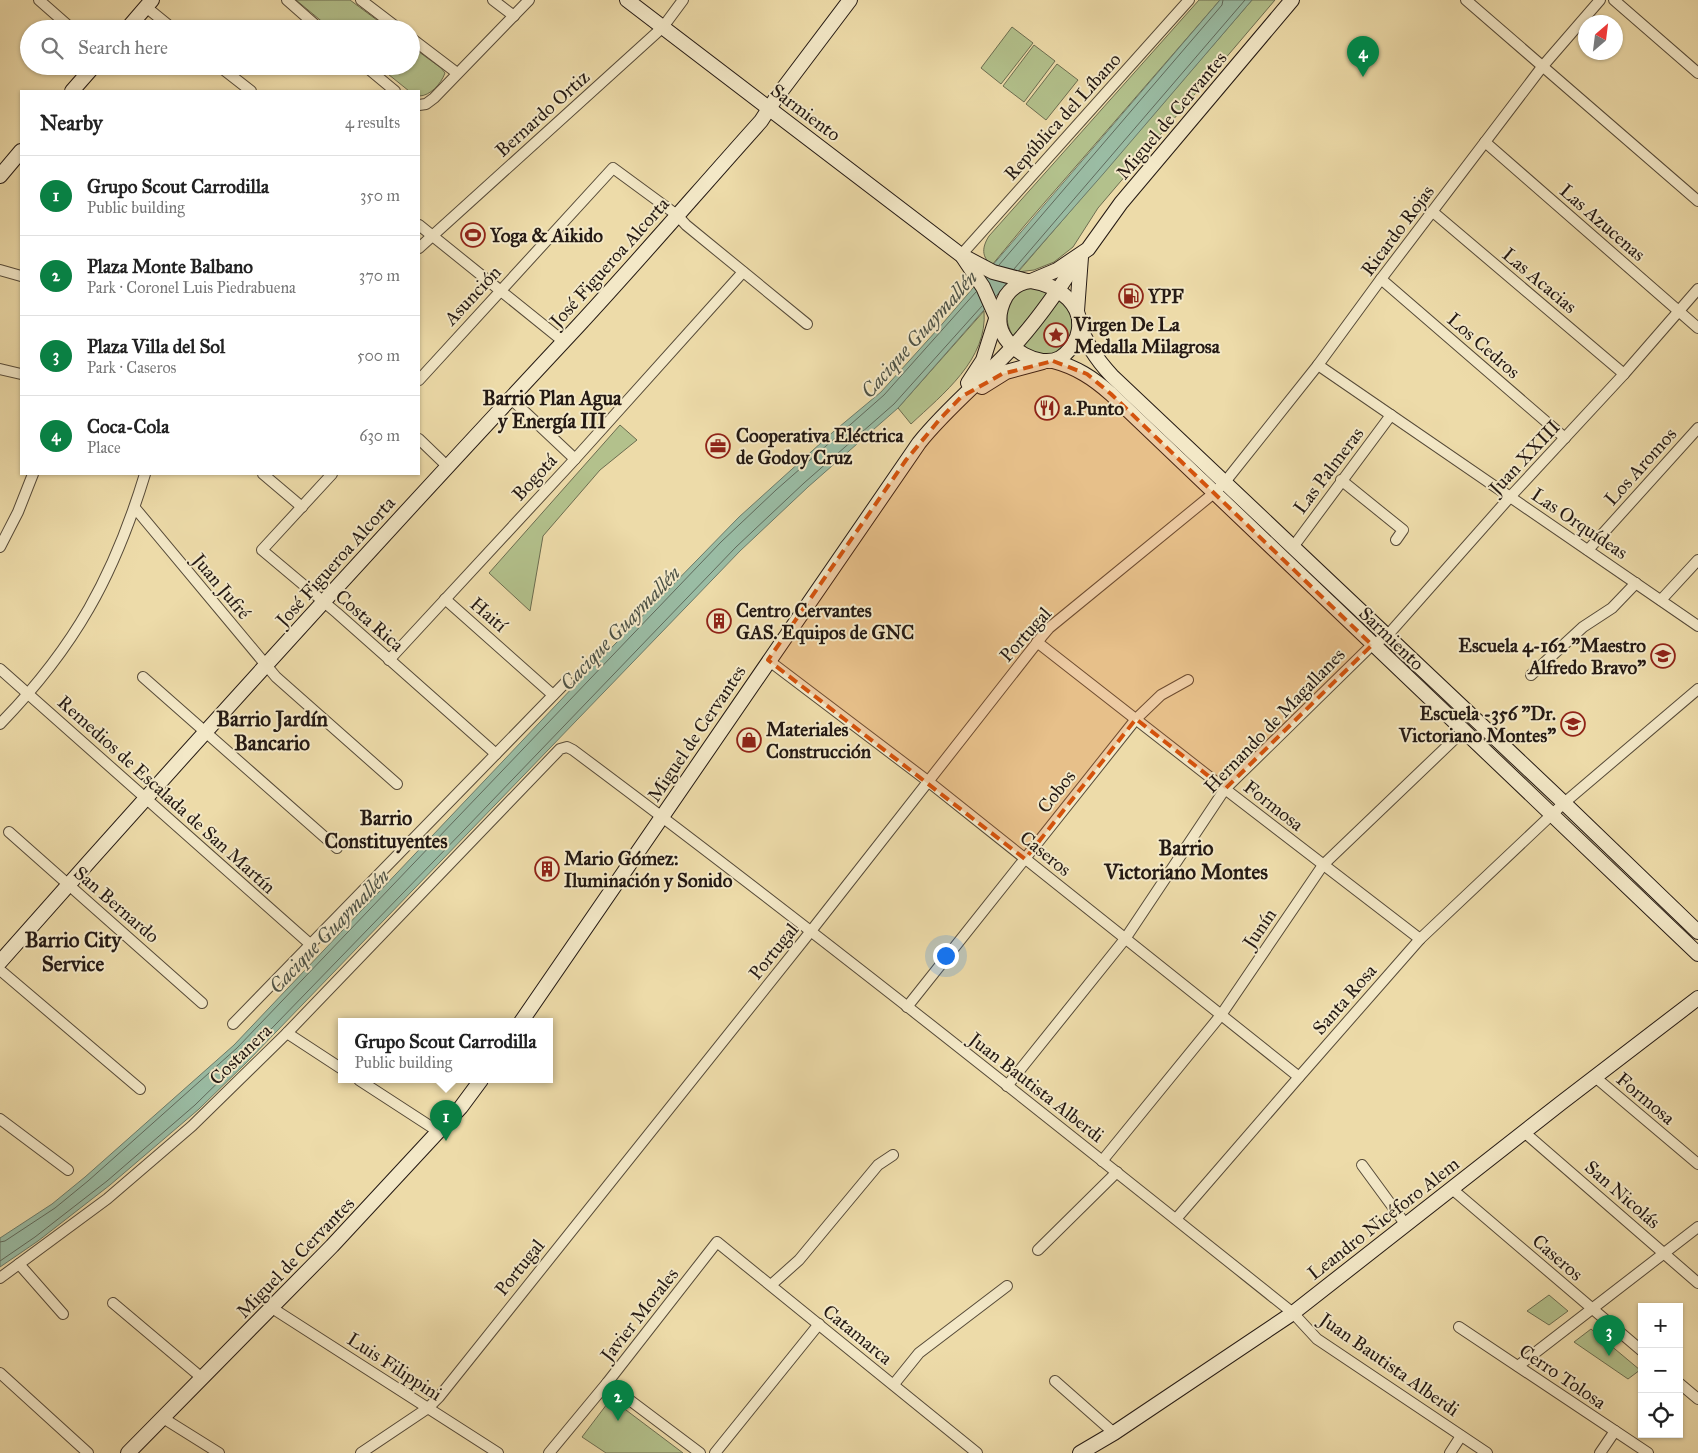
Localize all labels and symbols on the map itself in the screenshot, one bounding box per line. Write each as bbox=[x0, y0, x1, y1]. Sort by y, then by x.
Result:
north arrow bbox=[1578, 15, 1623, 60]
pin: 4 bbox=[1347, 36, 1379, 77]
street label: Miguel de Cervantes bbox=[1111, 47, 1232, 185]
street label: República del Líbano bbox=[999, 48, 1126, 185]
street label: Bernardo Ortiz bbox=[491, 65, 594, 162]
street label: Sarmiento bbox=[766, 79, 845, 146]
street label: Las Azucenas bbox=[1555, 179, 1650, 266]
street label: Ricardo Rojas bbox=[1356, 180, 1439, 280]
street label: José Figueroa Alcorta bbox=[544, 192, 675, 334]
sports icon: Yoga & Aikido bbox=[460, 222, 486, 248]
place label: Yoga & Aikido bbox=[489, 224, 603, 248]
street label: Las Acacias bbox=[1498, 243, 1582, 318]
street label: Asunción bbox=[438, 261, 506, 331]
water label: Cacique Guaymallén bbox=[856, 265, 983, 402]
fuel station icon: YPF bbox=[1118, 283, 1144, 309]
place label: YPF bbox=[1147, 285, 1184, 308]
street label: Los Cedros bbox=[1443, 308, 1525, 383]
place label: Virgen De La Medalla Milagrosa bbox=[1073, 313, 1221, 359]
place icon: Virgen De La Medalla Milagrosa bbox=[1043, 322, 1069, 348]
district label: Barrio Plan Agua y Energía III bbox=[482, 386, 622, 434]
restaurant icon: a.Punto bbox=[1034, 395, 1060, 421]
place label: a.Punto bbox=[1064, 397, 1124, 420]
street label: Juan XXIII bbox=[1483, 415, 1565, 502]
street label: Las Palmeras bbox=[1288, 422, 1369, 518]
street label: Los Aromos bbox=[1599, 423, 1681, 510]
place label: Cooperativa Eléctrica de Godoy Cruz bbox=[736, 424, 905, 470]
office icon: Cooperativa Eléctrica de Godoy Cruz bbox=[705, 433, 731, 459]
street label: Bogotá bbox=[507, 448, 563, 506]
street label: Las Orquídeas bbox=[1527, 483, 1632, 565]
street label: José Figueroa Alcorta bbox=[270, 491, 401, 633]
street label: Juan Jufré bbox=[186, 547, 256, 624]
water label: Cacique Guaymallén bbox=[555, 561, 686, 695]
street label: Costa Rica bbox=[331, 584, 409, 657]
street label: Haití bbox=[465, 592, 512, 637]
place label: Centro Cervantes GAS. Equipos de GNC bbox=[736, 599, 914, 645]
street label: Portugal bbox=[995, 601, 1057, 667]
street label: Sarmiento bbox=[1354, 602, 1429, 675]
building icon: Centro Cervantes GAS. Equipos de GNC bbox=[706, 608, 732, 634]
place label: Escuela 4-162 "Maestro Alfredo Bravo" bbox=[1458, 634, 1646, 679]
street label: Hernando de Magallanes bbox=[1199, 643, 1350, 798]
school or university icon: Escuela 4-162 "Maestro Alfredo Bravo" bbox=[1650, 643, 1676, 669]
street label: Miguel de Cervantes bbox=[642, 661, 751, 806]
street label: Remedios de Escalada de San Martín bbox=[53, 690, 280, 898]
place label: Escuela -356 "Dr. Victoriano Montes" bbox=[1398, 702, 1556, 747]
district label: Barrio Jardín Bancario bbox=[216, 706, 329, 756]
school or university icon: Escuela -356 "Dr. Victoriano Montes" bbox=[1560, 711, 1586, 737]
place label: Materiales Construcción bbox=[766, 718, 872, 763]
shop icon: Materiales Construcción bbox=[736, 727, 762, 753]
street label: Cobos bbox=[1032, 765, 1080, 818]
street label: Formosa bbox=[1239, 775, 1309, 836]
district label: Barrio Constituyentes bbox=[325, 806, 448, 854]
street label: Caseros bbox=[1015, 826, 1076, 881]
district label: Barrio Victoriano Montes bbox=[1103, 835, 1268, 885]
place label: Mario Gómez: Iluminación y Sonido bbox=[564, 847, 733, 893]
building icon: Mario Gómez: Iluminación y Sonido bbox=[534, 856, 560, 882]
street label: San Bernardo bbox=[69, 861, 164, 948]
water label: Cacique Guaymallén bbox=[264, 864, 395, 998]
street label: Junín bbox=[1237, 904, 1282, 955]
street label: Portugal bbox=[744, 918, 804, 985]
district label: Barrio City Service bbox=[25, 927, 122, 977]
your location bbox=[933, 943, 959, 969]
street label: Santa Rosa bbox=[1308, 959, 1382, 1039]
street label: Costanera bbox=[204, 1018, 277, 1090]
street label: Juan Bautista Alberdi bbox=[962, 1026, 1109, 1148]
street label: Formosa bbox=[1612, 1067, 1680, 1130]
pin: 1 bbox=[430, 1100, 462, 1141]
street label: Leandro Nicéforo Alem bbox=[1303, 1152, 1464, 1285]
street label: San Nicolás bbox=[1580, 1155, 1665, 1233]
street label: Miguel de Cervantes bbox=[232, 1192, 360, 1323]
street label: Caseros bbox=[1528, 1229, 1588, 1286]
street label: Portugal bbox=[490, 1234, 550, 1301]
street label: Javier Morales bbox=[594, 1263, 684, 1368]
street label: Catamarca bbox=[818, 1299, 898, 1370]
street label: Juan Bautista Alberdi bbox=[1313, 1306, 1464, 1422]
pin: 3 bbox=[1593, 1315, 1625, 1356]
street label: Luis Filippini bbox=[343, 1327, 446, 1406]
street label: Cerro Tolosa bbox=[1515, 1339, 1611, 1414]
pin: 2 bbox=[602, 1380, 634, 1421]

